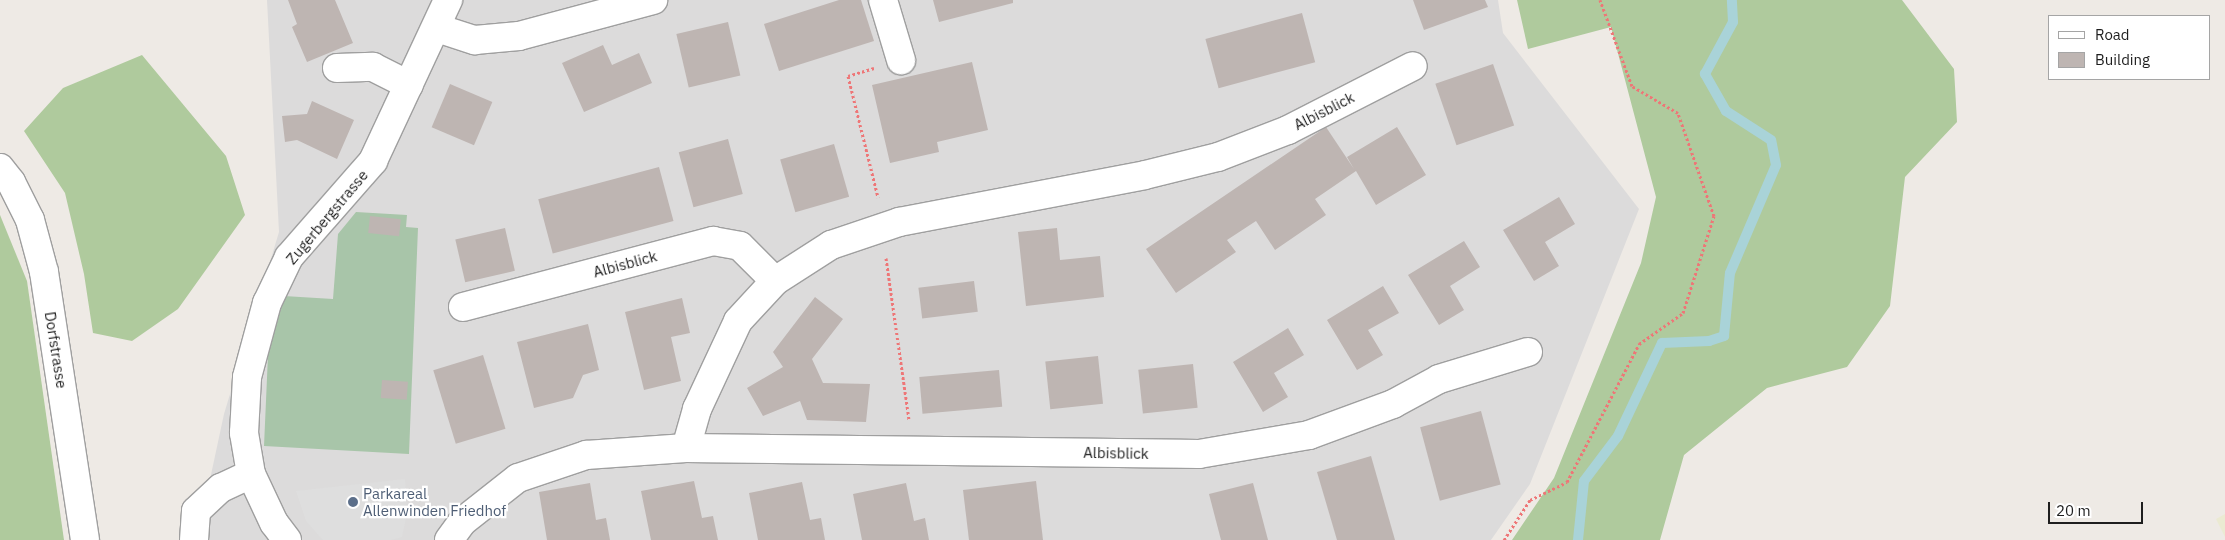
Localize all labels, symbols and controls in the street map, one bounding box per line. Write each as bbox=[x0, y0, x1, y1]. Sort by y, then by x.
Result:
legend bbox=[2048, 15, 2210, 80]
text: Road bbox=[2095, 25, 2130, 44]
text: Building bbox=[2095, 50, 2150, 69]
street label: Albisblick bbox=[1291, 88, 1357, 134]
street label: Zugerbergstrasse bbox=[282, 166, 372, 268]
street label: Albisblick bbox=[591, 247, 659, 281]
street label: Dorfstrasse bbox=[41, 310, 71, 390]
street label: Albisblick bbox=[1083, 443, 1149, 463]
place label: Parkareal Allenwinden Friedhof bbox=[363, 484, 506, 519]
scale bar bbox=[2050, 492, 2145, 524]
marker: Parkareal Allenwinden Friedhof bbox=[347, 496, 359, 508]
text: 20 m bbox=[2056, 501, 2091, 520]

